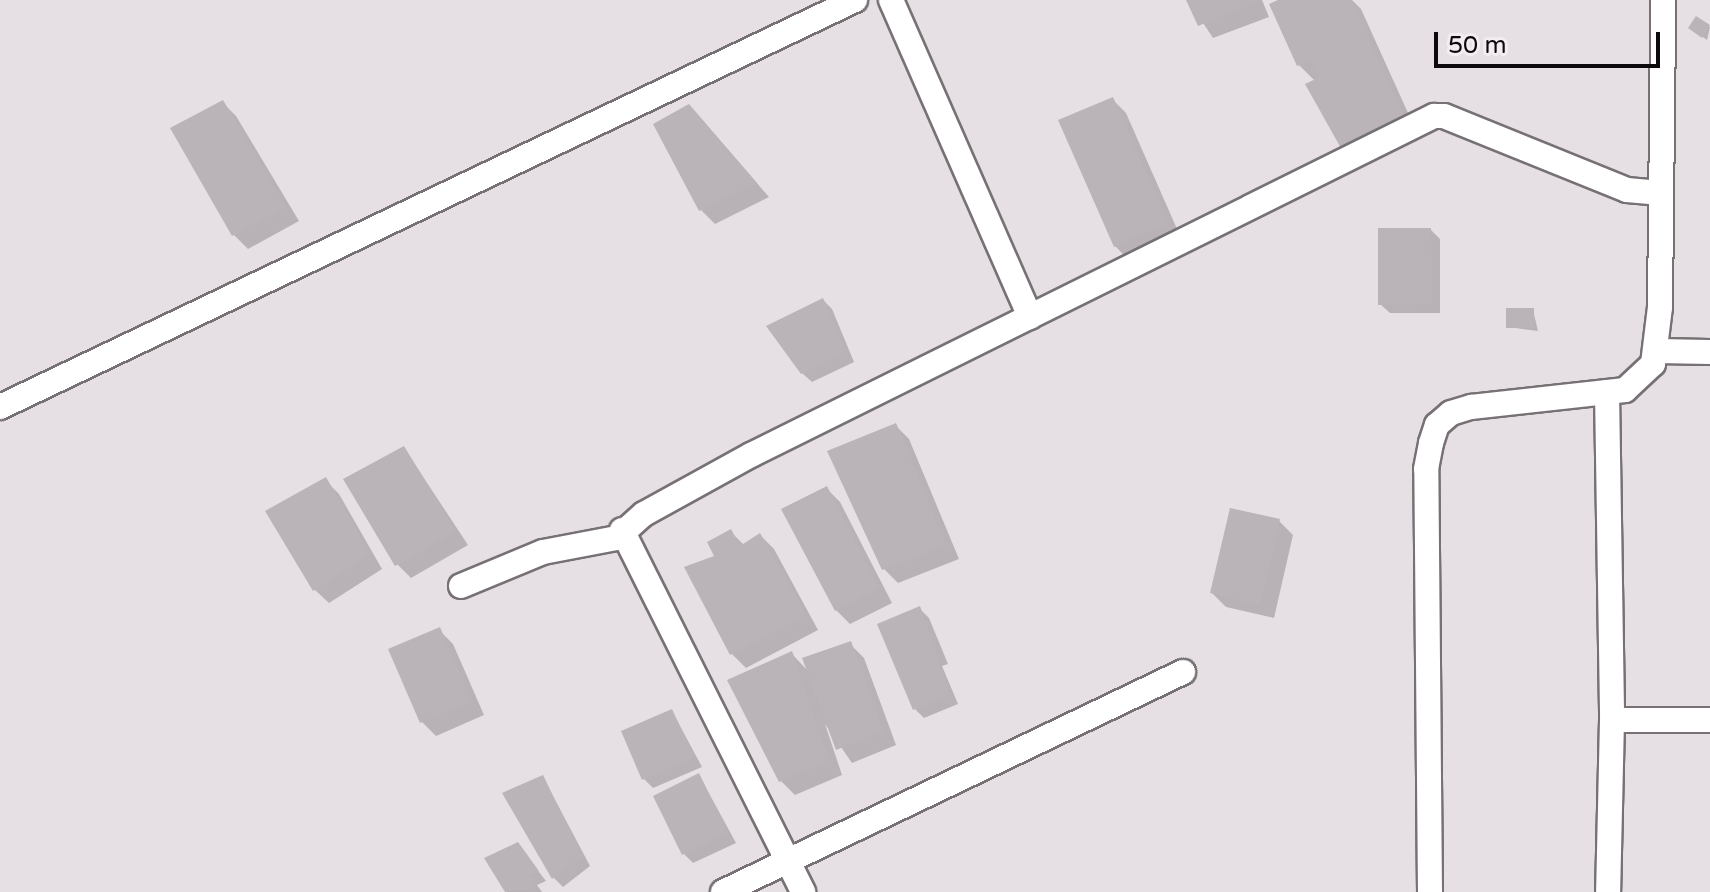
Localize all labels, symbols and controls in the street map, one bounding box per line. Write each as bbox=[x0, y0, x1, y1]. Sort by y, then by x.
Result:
scale bar bbox=[1438, 16, 1664, 66]
text: 50 m bbox=[1448, 31, 1506, 60]

